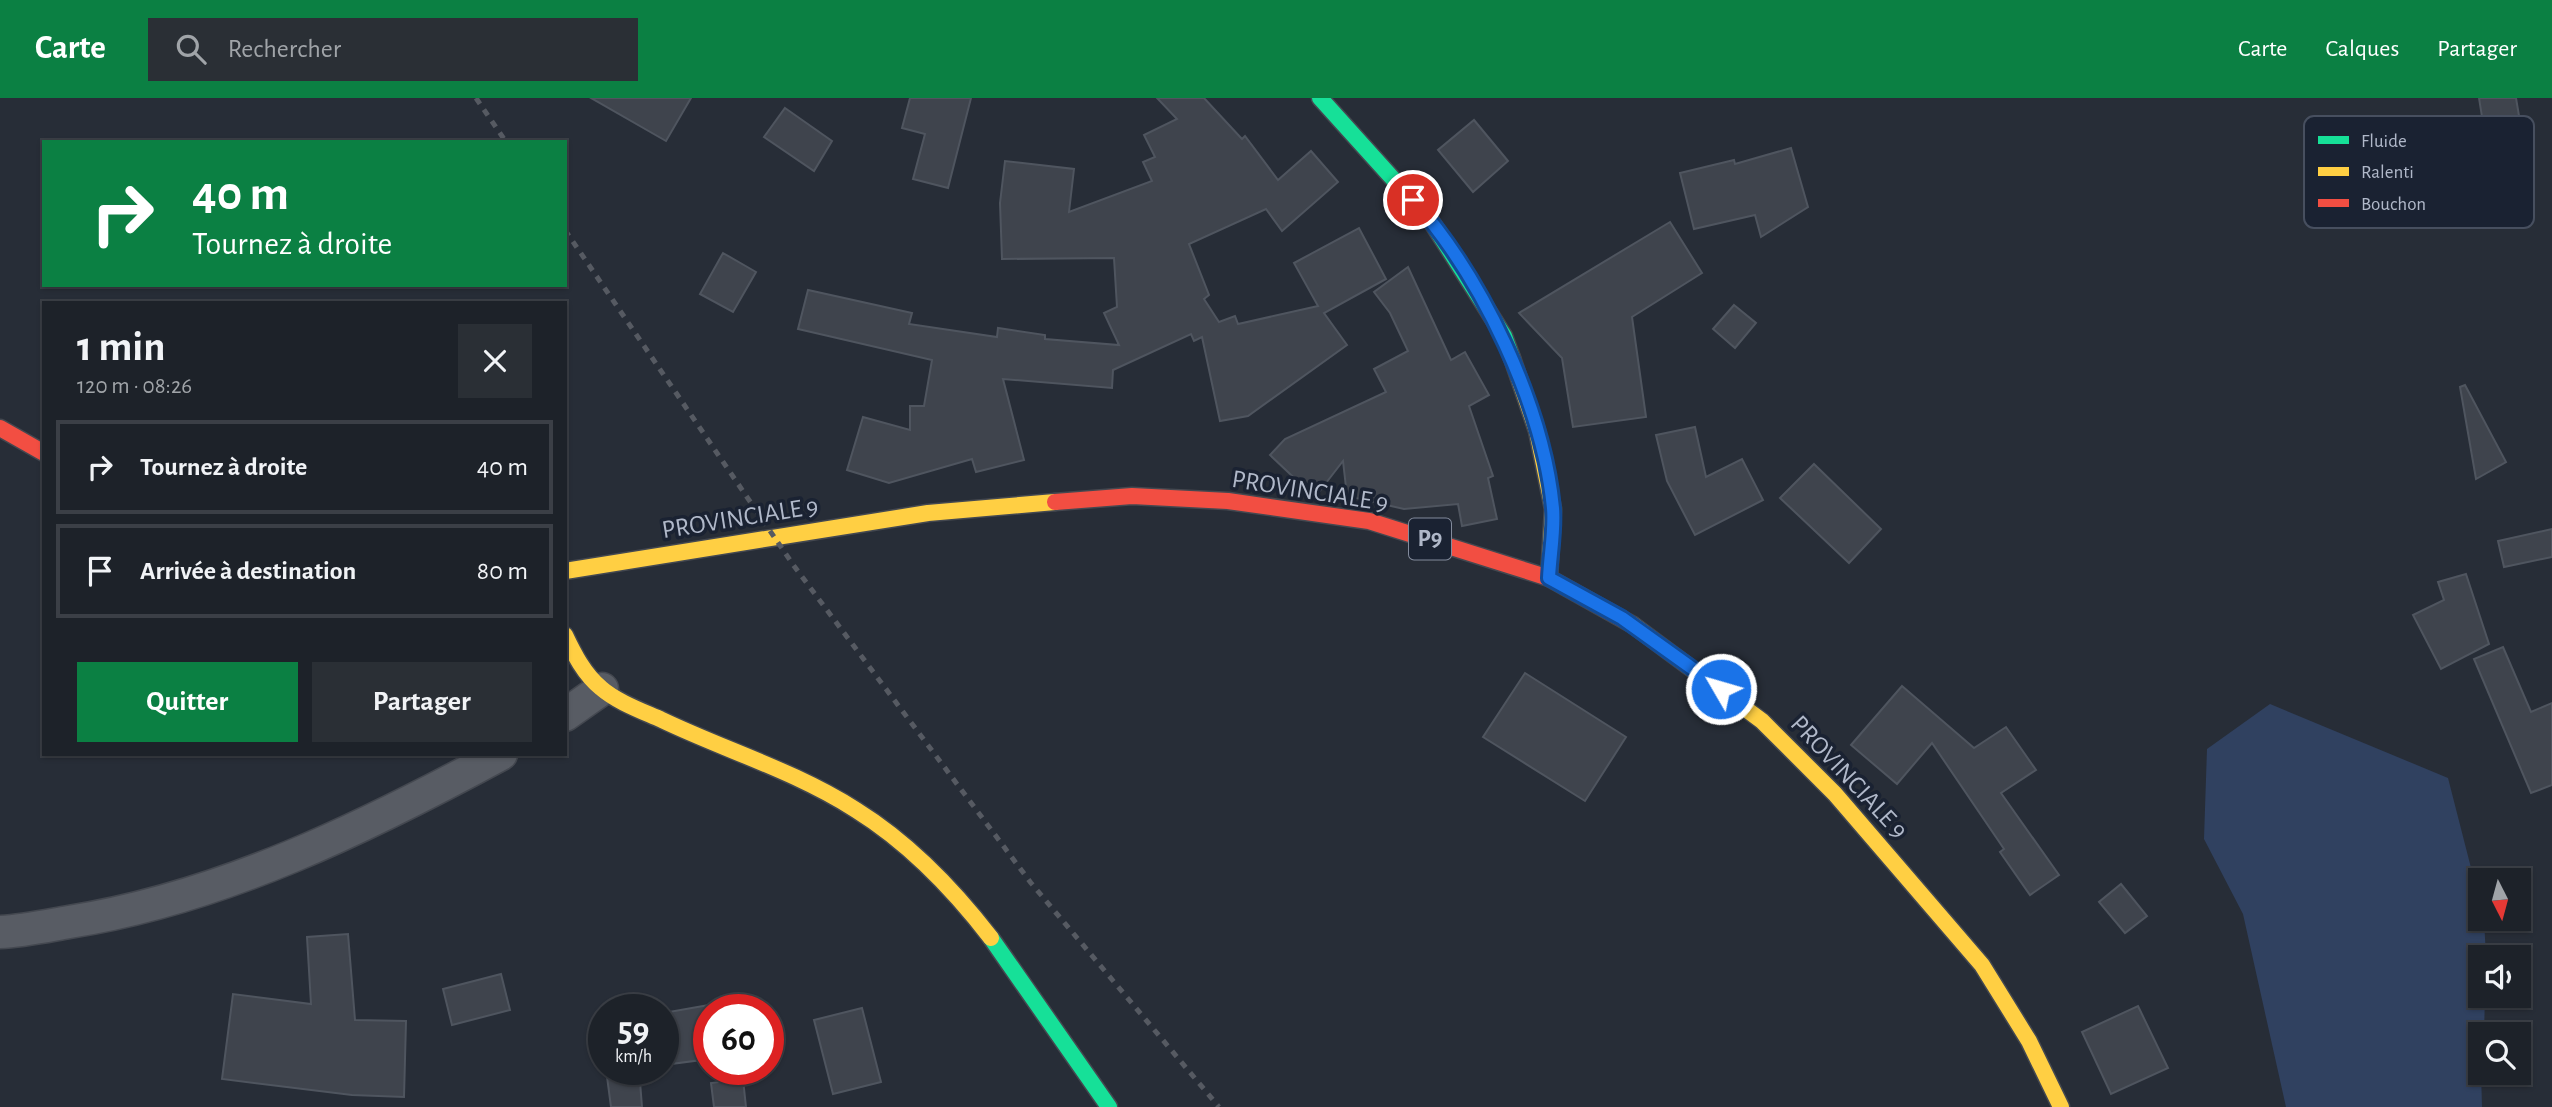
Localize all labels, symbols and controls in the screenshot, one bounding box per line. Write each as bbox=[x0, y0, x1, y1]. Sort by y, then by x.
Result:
search box bbox=[148, 18, 638, 81]
icon: search bbox=[172, 30, 210, 68]
text: Carte bbox=[35, 32, 106, 65]
text: Rechercher bbox=[228, 36, 341, 62]
text: Carte bbox=[2238, 37, 2287, 61]
text: Calques bbox=[2325, 37, 2399, 61]
text: Partager bbox=[2437, 37, 2517, 61]
legend bbox=[2304, 116, 2534, 228]
text: Fluide bbox=[2361, 132, 2407, 151]
text: Ralenti bbox=[2361, 163, 2414, 182]
icon: right bbox=[77, 168, 168, 259]
text: 40 m bbox=[192, 170, 289, 219]
pin bbox=[1383, 170, 1443, 230]
icon: arrive bbox=[1394, 181, 1432, 219]
text: Bouchon bbox=[2361, 195, 2426, 214]
text: Tournez à droite bbox=[192, 228, 392, 260]
button: close bbox=[458, 324, 532, 398]
text: 1 min bbox=[77, 326, 166, 368]
text: 120 m · 08:26 bbox=[77, 375, 192, 398]
icon: right bbox=[81, 448, 119, 486]
text: Tournez à droite bbox=[140, 454, 307, 480]
text: 40 m bbox=[477, 454, 528, 480]
street label: PROVINCIALE 9 bbox=[1230, 466, 1390, 516]
street label: PROVINCIALE 9 bbox=[660, 493, 820, 543]
road number: P9 bbox=[1409, 518, 1451, 560]
icon: arrive bbox=[81, 552, 119, 590]
text: Arrivée à destination bbox=[140, 558, 356, 584]
text: 80 m bbox=[477, 558, 528, 584]
position arrow bbox=[1684, 652, 1758, 726]
button: Quitter bbox=[77, 662, 298, 742]
button: Partager bbox=[312, 662, 532, 742]
street label: PROVINCIALE 9 bbox=[1786, 710, 1912, 844]
north arrow bbox=[2468, 868, 2530, 931]
map controls bbox=[2468, 868, 2531, 1085]
button: sound bbox=[2468, 945, 2531, 1008]
speed limit sign: 60 bbox=[693, 994, 784, 1085]
text: 59 bbox=[617, 1013, 650, 1048]
button: search bbox=[2468, 1022, 2531, 1085]
text: km/h bbox=[615, 1048, 652, 1066]

